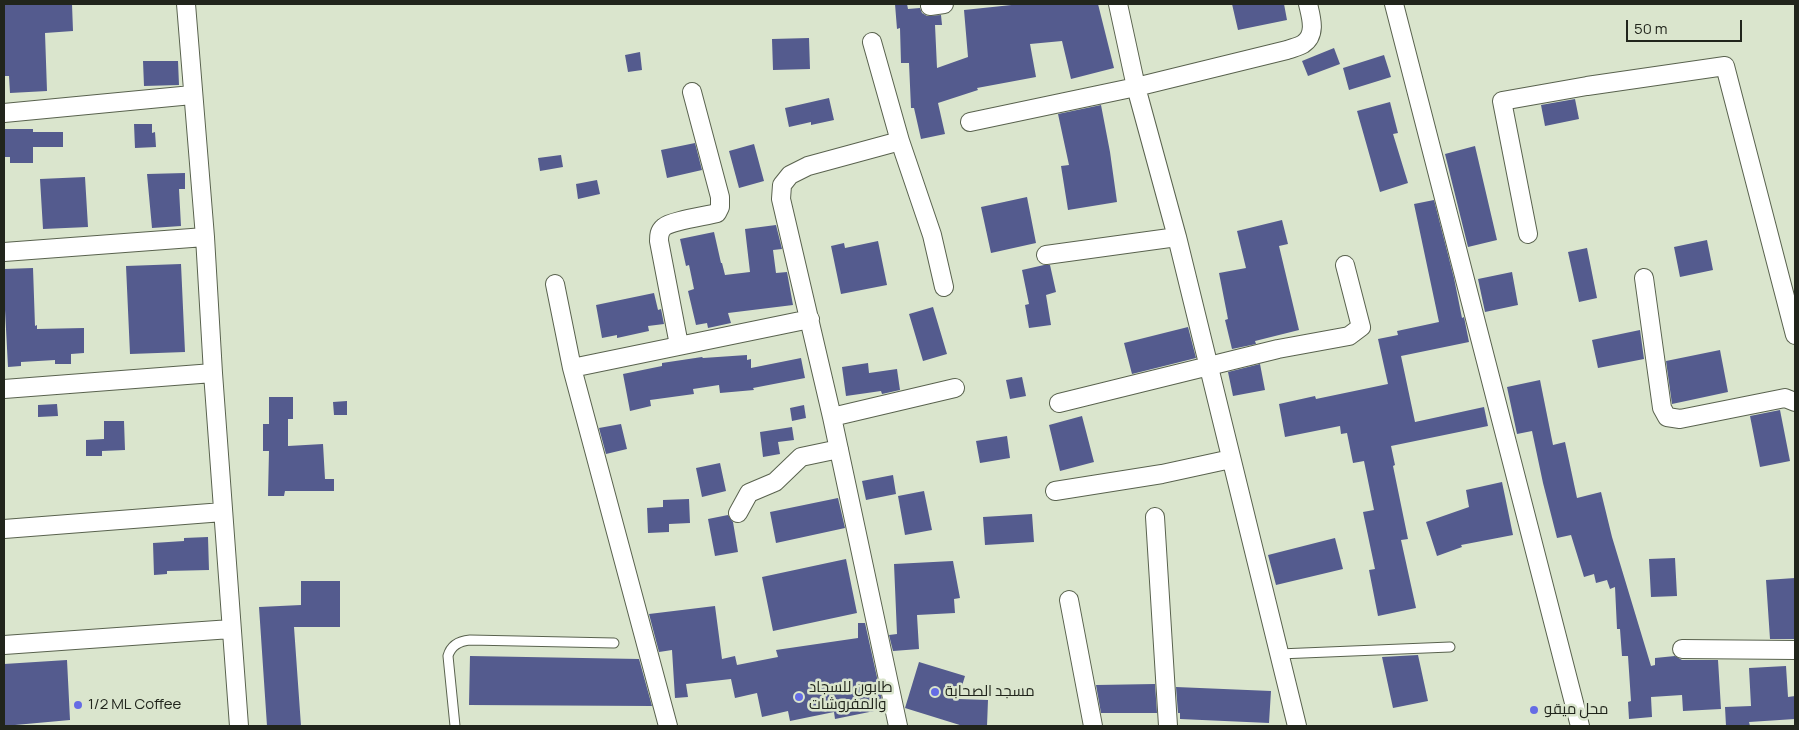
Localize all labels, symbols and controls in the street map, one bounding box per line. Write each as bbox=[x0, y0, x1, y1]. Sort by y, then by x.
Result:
scale bar bbox=[1629, 10, 1745, 42]
text: 50 m bbox=[1634, 18, 1668, 39]
place label: طابون للسجاد والمفروشات bbox=[809, 679, 893, 714]
place label: مسجد الصحابة bbox=[945, 683, 1035, 701]
marker: مسجد الصحابة bbox=[929, 686, 941, 698]
marker: طابون للسجاد والمفروشات bbox=[793, 691, 805, 703]
place label: 1/2 ML Coffee bbox=[88, 696, 181, 714]
marker: 1/2 ML Coffee bbox=[72, 699, 84, 711]
place label: محل ميقو bbox=[1544, 701, 1608, 719]
marker: محل ميقو bbox=[1528, 704, 1540, 716]

